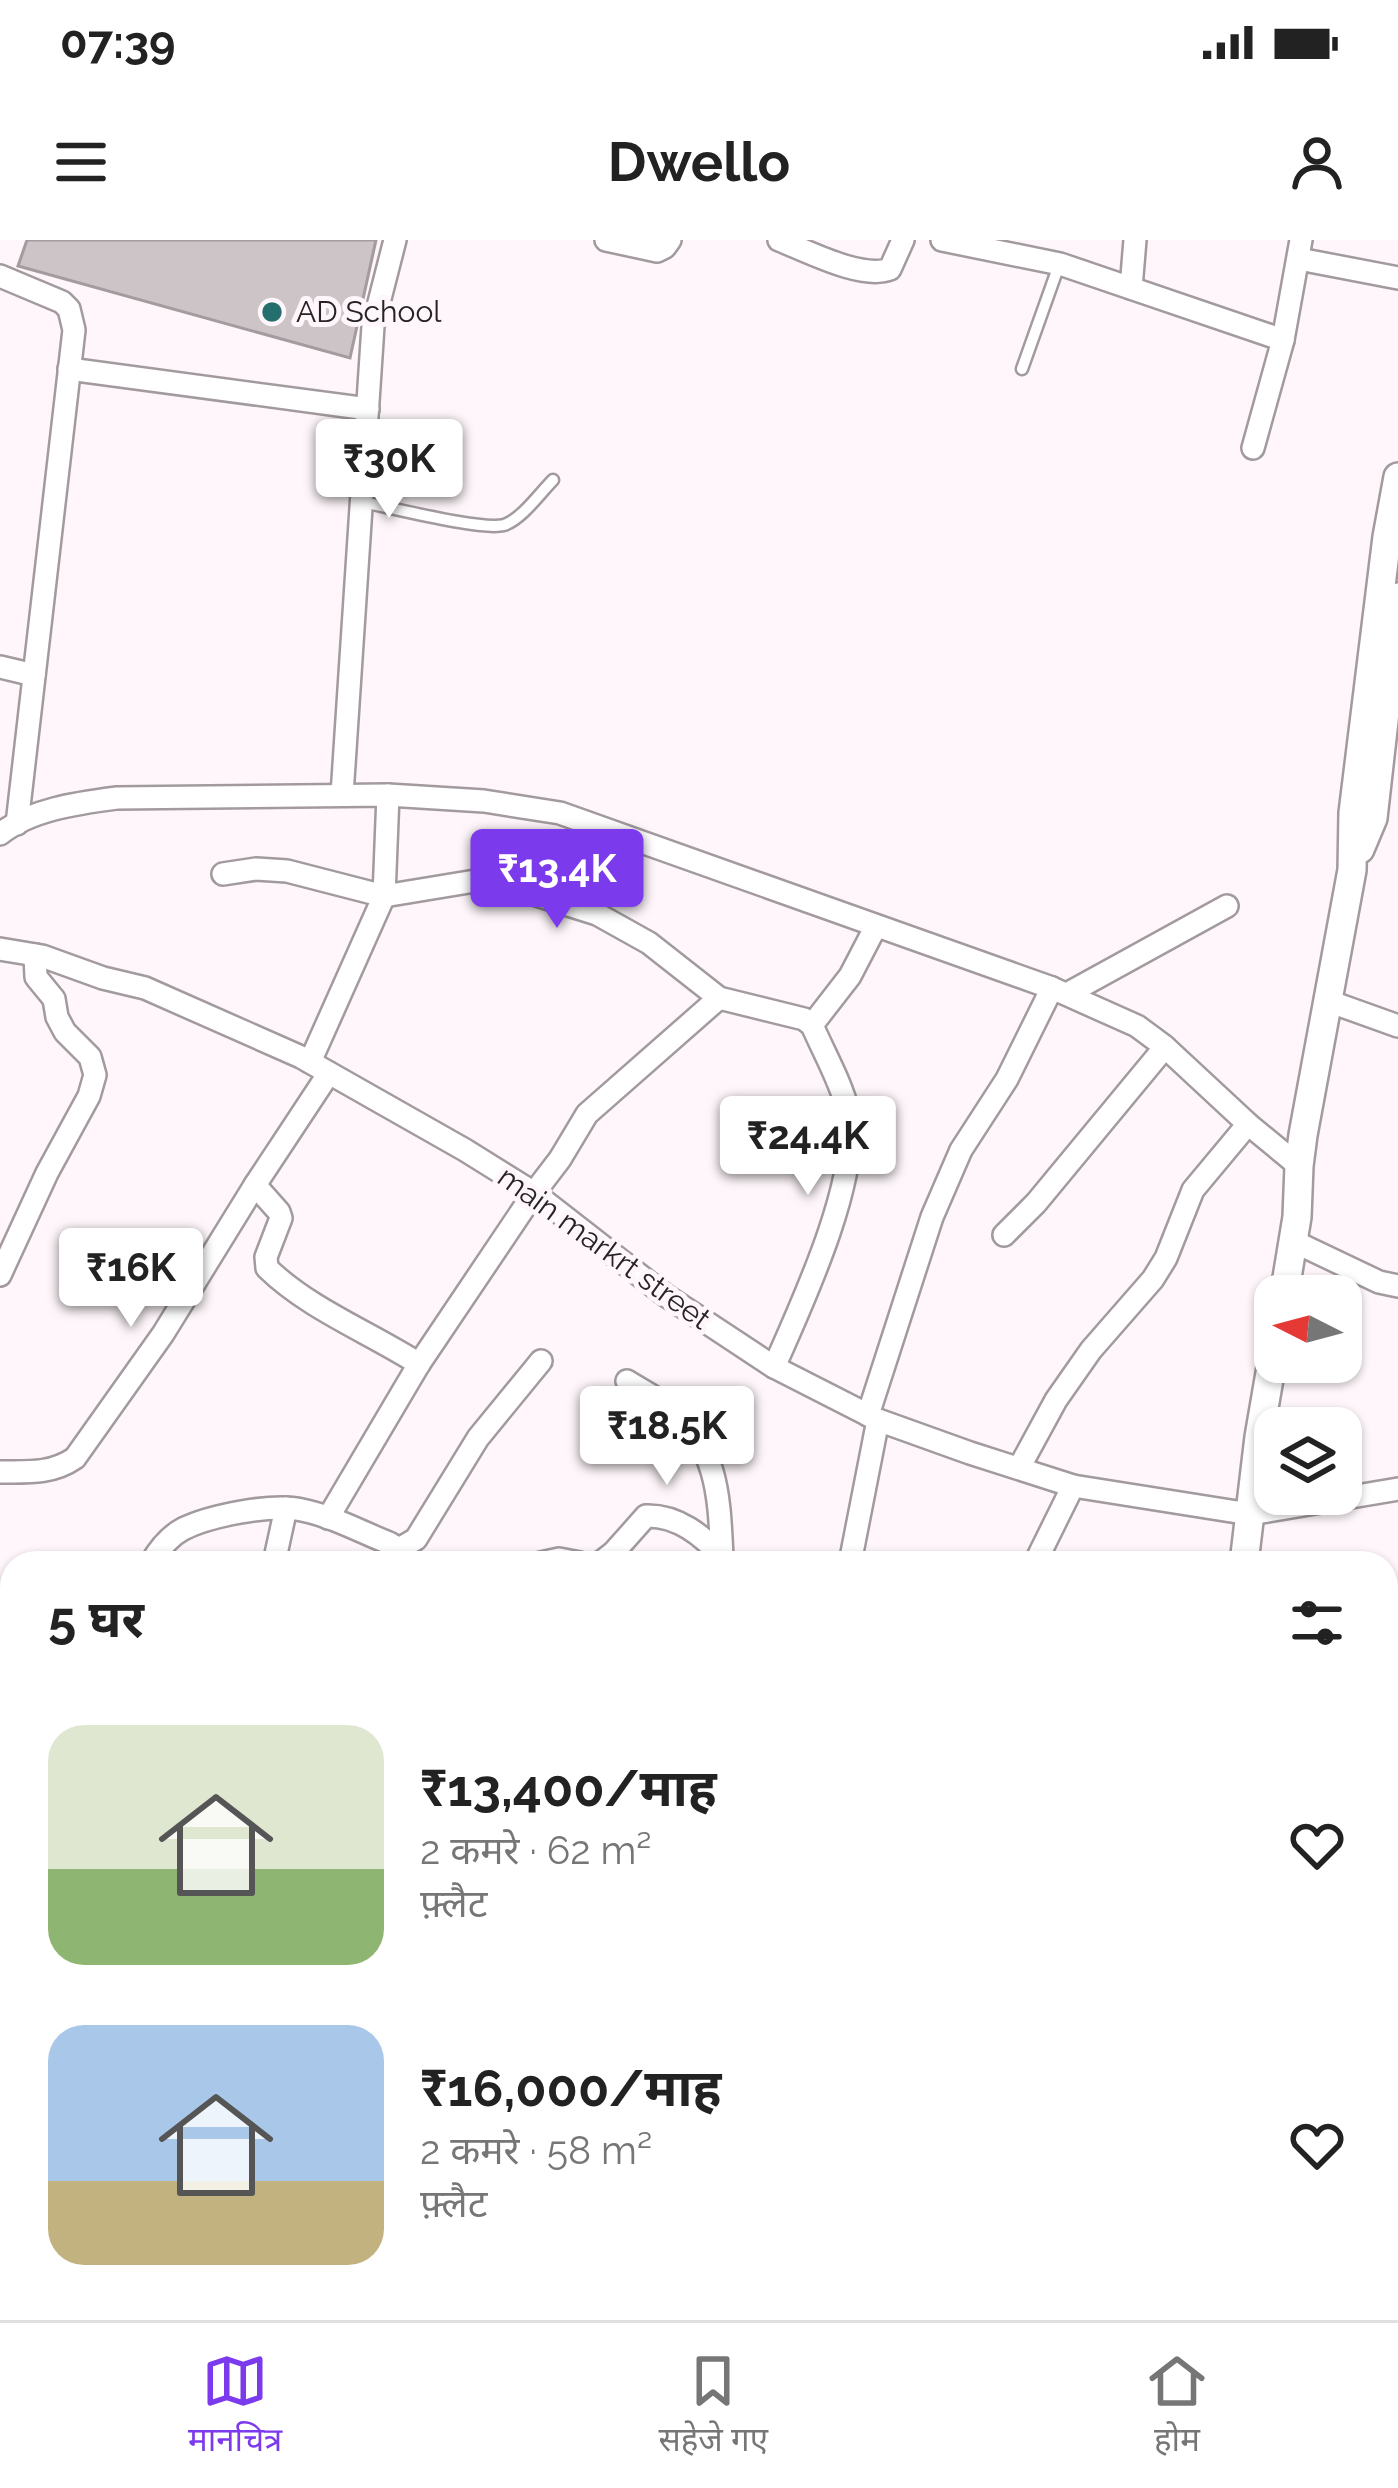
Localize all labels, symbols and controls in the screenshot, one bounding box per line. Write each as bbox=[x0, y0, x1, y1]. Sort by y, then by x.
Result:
text: 07:39 bbox=[60, 16, 176, 69]
icon: menu bbox=[48, 129, 114, 195]
icon: person bbox=[1284, 129, 1350, 195]
text: Dwello bbox=[608, 130, 790, 194]
place label: AD School bbox=[296, 294, 442, 329]
marker: AD School bbox=[259, 299, 285, 325]
pin: ₹30K bbox=[318, 419, 460, 521]
text: ₹30K bbox=[343, 435, 435, 481]
pin: ₹13.4K bbox=[459, 829, 655, 931]
text: ₹13.4K bbox=[497, 845, 617, 891]
pin: ₹24.4K bbox=[710, 1096, 906, 1198]
text: ₹24.4K bbox=[747, 1112, 869, 1158]
street label: main markrt street bbox=[491, 1159, 717, 1336]
pin: ₹16K bbox=[60, 1228, 202, 1330]
text: ₹16K bbox=[86, 1244, 176, 1290]
north arrow bbox=[1254, 1275, 1362, 1383]
map controls bbox=[1254, 1275, 1362, 1515]
pin: ₹18.5K bbox=[569, 1386, 765, 1488]
text: ₹18.5K bbox=[607, 1402, 727, 1448]
button: layers bbox=[1254, 1407, 1362, 1515]
text: 5 घर bbox=[48, 1589, 144, 1649]
icon: filters bbox=[1284, 1590, 1350, 1656]
text: ₹13,400/माह bbox=[420, 1758, 717, 1818]
icon: home bbox=[144, 1773, 288, 1917]
icon: heart bbox=[1284, 1812, 1350, 1878]
text: 2 कमरे · 62 m² bbox=[420, 1827, 652, 1873]
text: फ़्लैट bbox=[420, 1880, 487, 1926]
text: ₹16,000/माह bbox=[420, 2058, 721, 2118]
icon: home bbox=[144, 2073, 288, 2217]
icon: heart bbox=[1284, 2112, 1350, 2178]
text: 2 कमरे · 58 m² bbox=[420, 2127, 652, 2173]
text: फ़्लैट bbox=[420, 2180, 487, 2226]
tab: मानचित्र bbox=[188, 2348, 282, 2464]
tab: सहेजे गए bbox=[658, 2348, 768, 2464]
tab: होम bbox=[1144, 2348, 1210, 2464]

